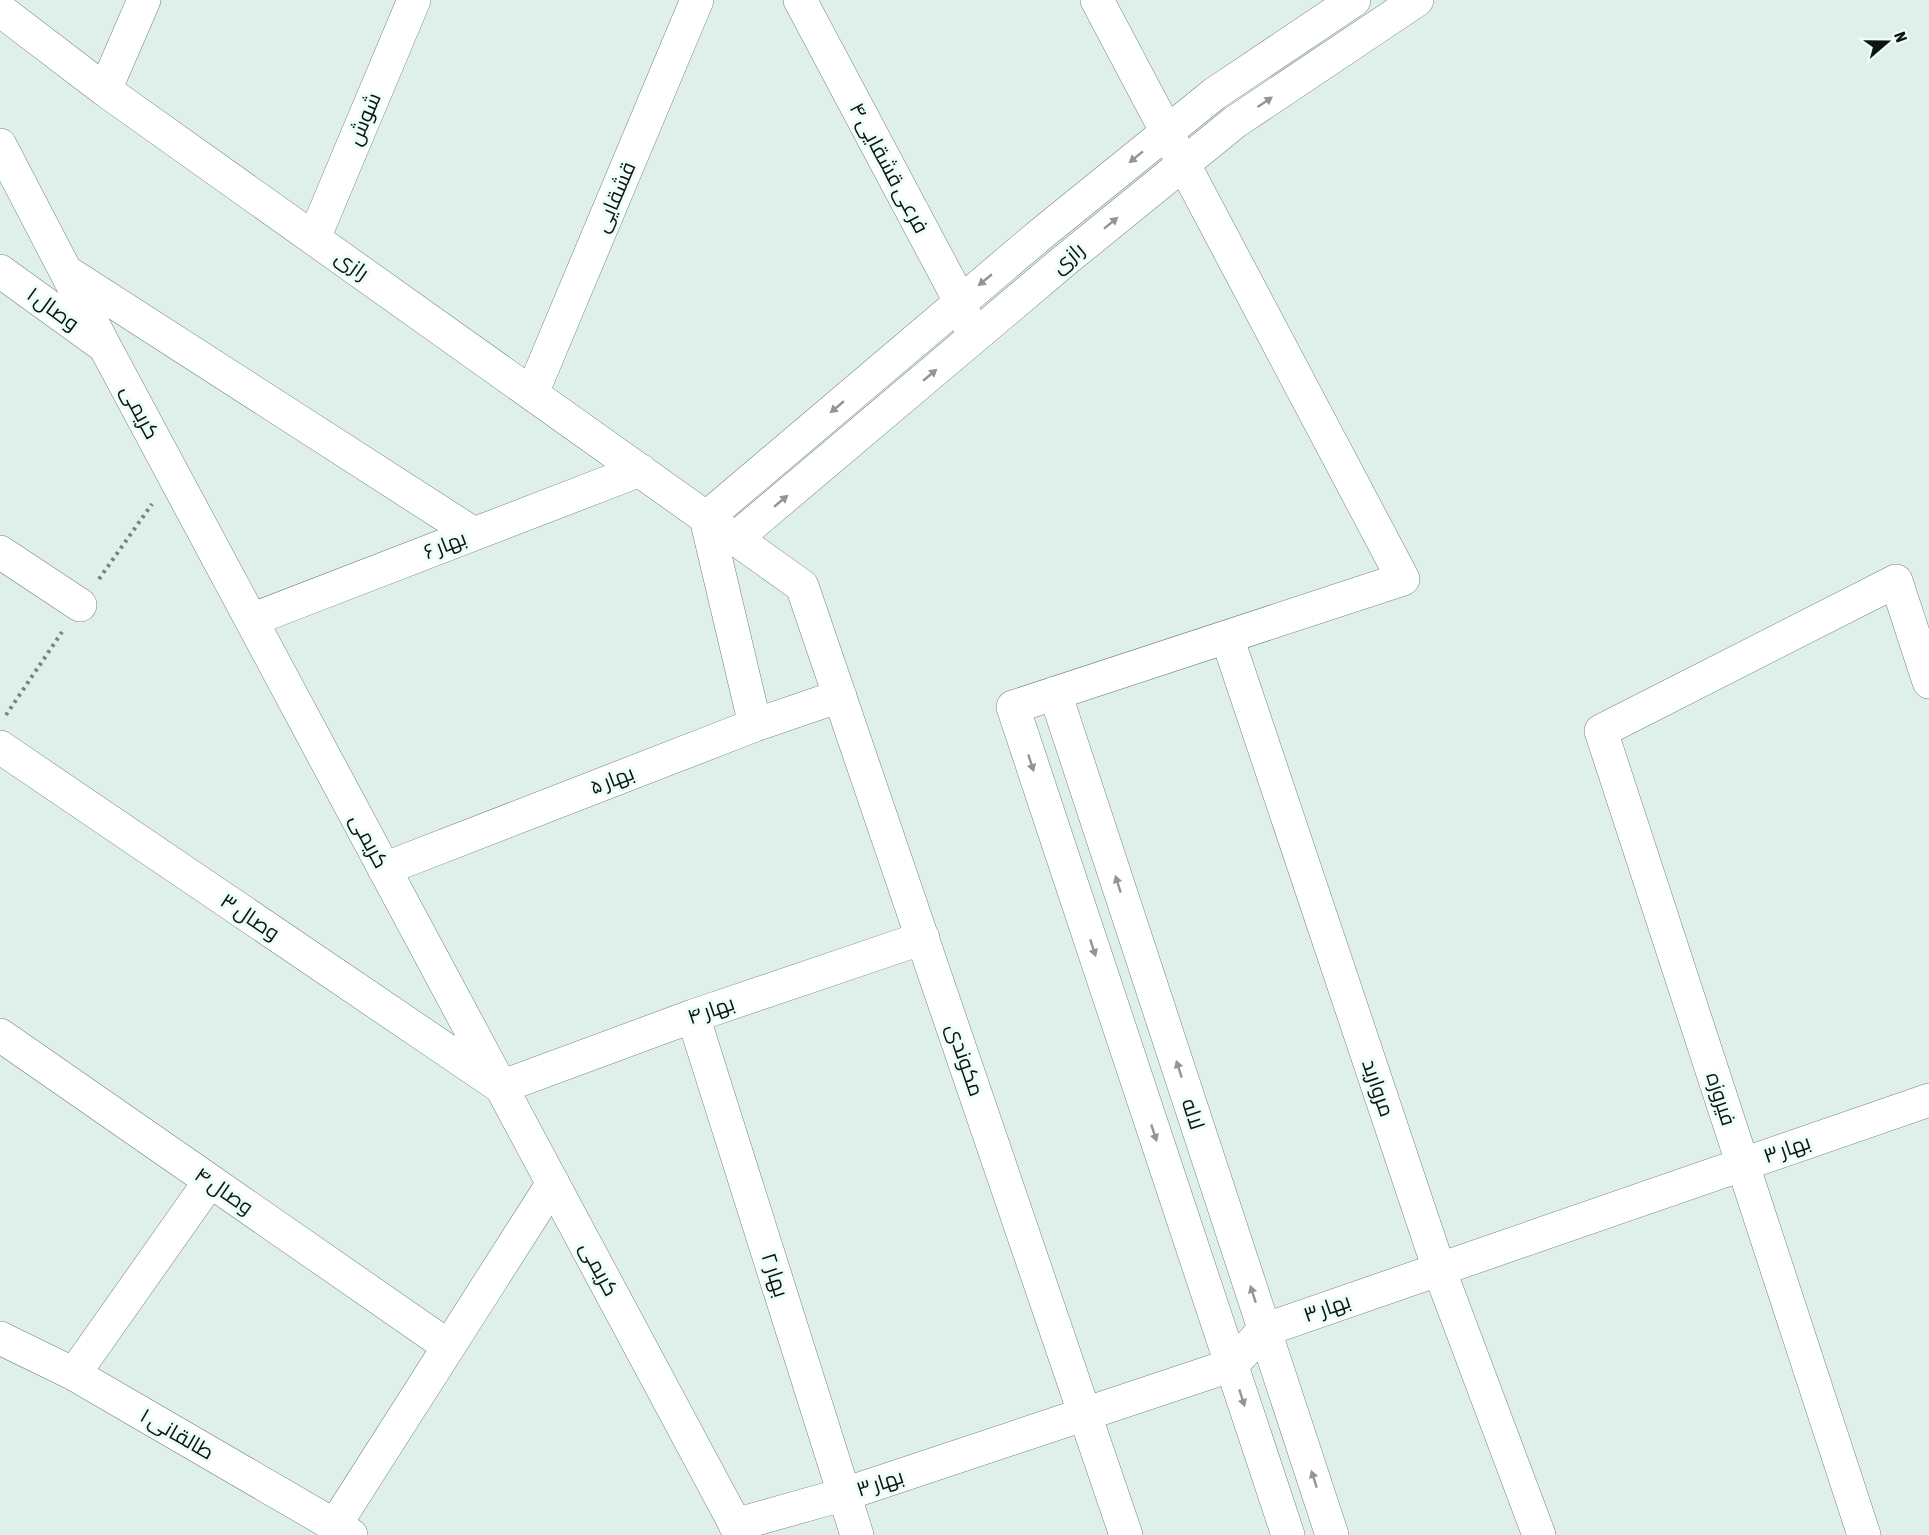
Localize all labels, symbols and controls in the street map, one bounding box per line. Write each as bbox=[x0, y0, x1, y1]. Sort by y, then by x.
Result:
north arrow bbox=[1857, 12, 1917, 72]
text: N bbox=[1891, 29, 1911, 44]
street label: شوش bbox=[341, 89, 387, 149]
one-way arrow bbox=[1256, 96, 1272, 108]
street label: فرعی قشقایی ۴ bbox=[844, 98, 934, 238]
one-way arrow bbox=[1128, 150, 1144, 163]
street label: قشقایی bbox=[588, 158, 642, 236]
one-way arrow bbox=[1103, 216, 1119, 229]
street label: رازی bbox=[1046, 237, 1090, 279]
street label: رازی bbox=[330, 244, 374, 286]
one-way arrow bbox=[978, 274, 993, 286]
street label: وصال ۱ bbox=[22, 281, 84, 337]
one-way arrow bbox=[922, 369, 937, 382]
street label: کریمی bbox=[115, 380, 165, 444]
one-way arrow bbox=[829, 400, 845, 413]
one-way arrow bbox=[773, 494, 789, 507]
street label: بهار ۶ bbox=[420, 525, 470, 565]
one-way arrow bbox=[1027, 754, 1037, 772]
street label: بهار ۵ bbox=[586, 760, 638, 800]
street label: کریمی bbox=[344, 809, 394, 873]
one-way arrow bbox=[1112, 875, 1122, 893]
street label: وصال ۳ bbox=[215, 888, 285, 946]
one-way arrow bbox=[1089, 939, 1098, 957]
street label: بهار ۴ bbox=[684, 990, 738, 1030]
street label: مکوندی bbox=[940, 1020, 990, 1100]
street label: مروارید bbox=[1357, 1056, 1400, 1120]
one-way arrow bbox=[1173, 1060, 1183, 1078]
street label: فیروزه bbox=[1701, 1069, 1742, 1129]
street label: لاله bbox=[1178, 1095, 1210, 1132]
one-way arrow bbox=[1150, 1124, 1160, 1142]
street label: بهار ۳ bbox=[1760, 1129, 1814, 1169]
street label: وصال ۴ bbox=[190, 1162, 258, 1220]
street label: کریمی bbox=[574, 1237, 624, 1301]
street label: بهار ۲ bbox=[756, 1250, 794, 1300]
one-way arrow bbox=[1247, 1285, 1257, 1303]
street label: بهار ۳ bbox=[1300, 1288, 1354, 1328]
one-way arrow bbox=[1238, 1389, 1248, 1407]
street label: طالقانی ۱ bbox=[136, 1403, 218, 1465]
street label: بهار ۳ bbox=[853, 1463, 907, 1503]
one-way arrow bbox=[1309, 1470, 1318, 1488]

